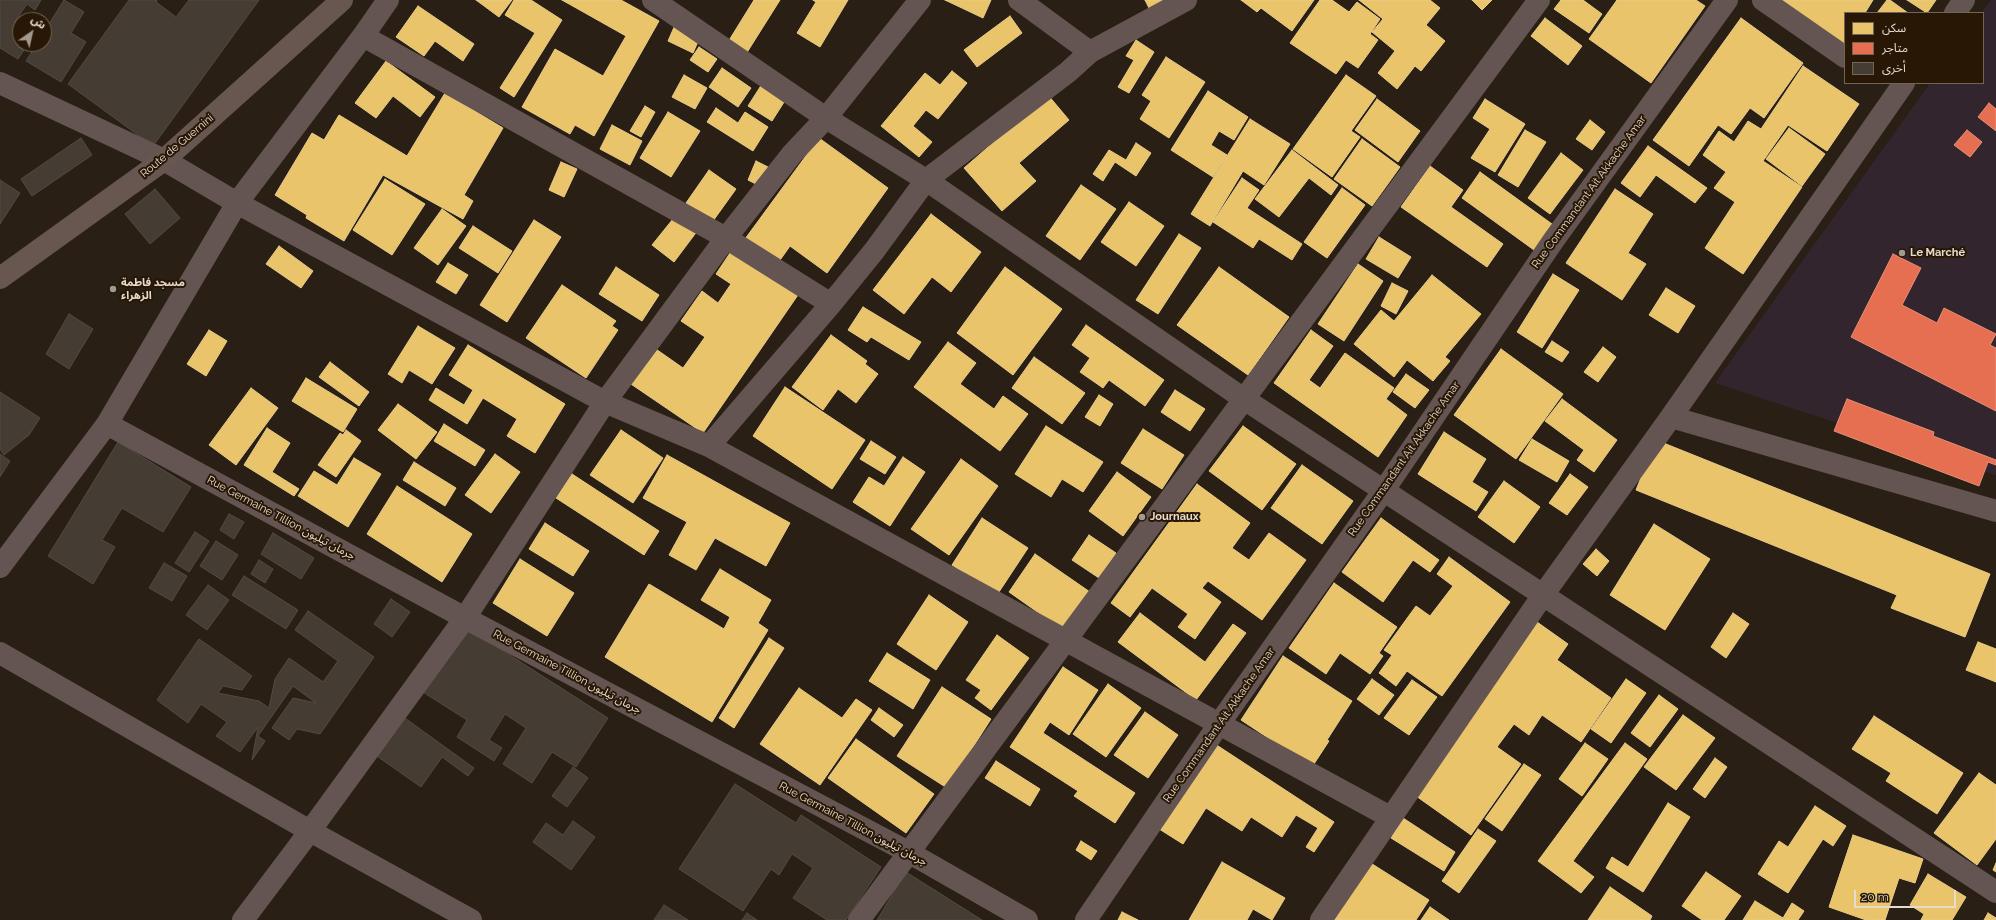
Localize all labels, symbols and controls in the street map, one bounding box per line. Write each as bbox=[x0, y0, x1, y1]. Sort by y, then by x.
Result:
north arrow bbox=[12, 12, 52, 52]
legend bbox=[1844, 12, 1984, 84]
text: ش bbox=[29, 13, 48, 32]
text: سكن bbox=[1882, 21, 1906, 35]
text: متاجر bbox=[1882, 41, 1908, 55]
text: أخرى bbox=[1882, 61, 1906, 75]
street label: Route de Guernini bbox=[138, 112, 216, 180]
street label: Rue Commandant Ait Akkache Amar bbox=[1529, 113, 1649, 271]
place label: Le Marché bbox=[1910, 246, 1965, 260]
marker: Le Marché bbox=[1897, 248, 1907, 258]
place label: مسجد فاطمة الزهراء bbox=[121, 276, 185, 302]
marker: مسجد فاطمة الزهراء bbox=[108, 284, 118, 294]
street label: Rue Commandant Ait Akkache Amar bbox=[1345, 379, 1463, 539]
street label: Rue Germaine Tillion جرمان تيليون bbox=[205, 473, 357, 563]
place label: Journaux bbox=[1150, 510, 1199, 524]
marker: Journaux bbox=[1137, 512, 1147, 522]
street label: Rue Germaine Tillion جرمان تيليون bbox=[491, 627, 643, 717]
street label: Rue Commandant Ait Akkache Amar bbox=[1160, 645, 1278, 805]
street label: Rue Germaine Tillion جرمان تيليون bbox=[777, 779, 929, 869]
scale bar bbox=[1856, 882, 1958, 908]
text: 20 m bbox=[1861, 890, 1889, 904]

